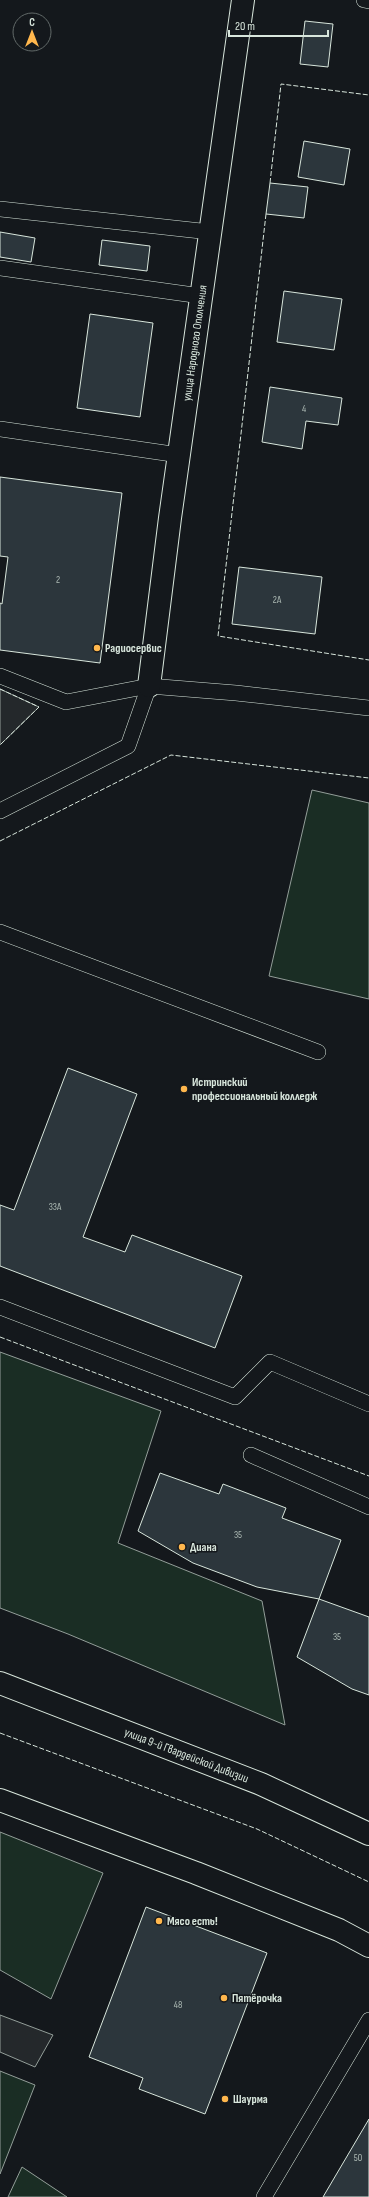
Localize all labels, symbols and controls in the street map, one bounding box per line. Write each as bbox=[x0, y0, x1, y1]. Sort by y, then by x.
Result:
north arrow bbox=[12, 12, 52, 52]
scale bar bbox=[229, 12, 328, 38]
text: С bbox=[29, 16, 35, 29]
text: 20 m bbox=[235, 19, 255, 34]
street label: улица Народного Ополчения bbox=[179, 284, 210, 402]
house number: 4 bbox=[302, 403, 306, 415]
house number: 2 bbox=[56, 574, 60, 586]
house number: 2А bbox=[273, 594, 282, 606]
place label: Радиосервис bbox=[105, 641, 162, 656]
marker: Радиосервис bbox=[92, 643, 102, 653]
place label: Истринский профессиональный колледж bbox=[192, 1075, 318, 1104]
marker: Истринский профессиональный колледж bbox=[179, 1084, 189, 1094]
house number: 33А bbox=[49, 1201, 62, 1213]
house number: 35 bbox=[234, 1529, 242, 1541]
place label: Диана bbox=[190, 1540, 217, 1555]
marker: Диана bbox=[177, 1542, 187, 1552]
house number: 35 bbox=[333, 1631, 341, 1643]
street label: улица 9-й Гвардейской Дивизии bbox=[122, 1724, 251, 1786]
place label: Мясо есть! bbox=[167, 1914, 218, 1929]
marker: Мясо есть! bbox=[154, 1916, 164, 1926]
place label: Пятёрочка bbox=[232, 1991, 282, 2006]
marker: Пятёрочка bbox=[219, 1993, 229, 2003]
house number: 48 bbox=[174, 1999, 182, 2011]
place label: Шаурма bbox=[233, 2092, 268, 2107]
marker: Шаурма bbox=[220, 2094, 230, 2104]
house number: 50 bbox=[354, 2152, 362, 2164]

